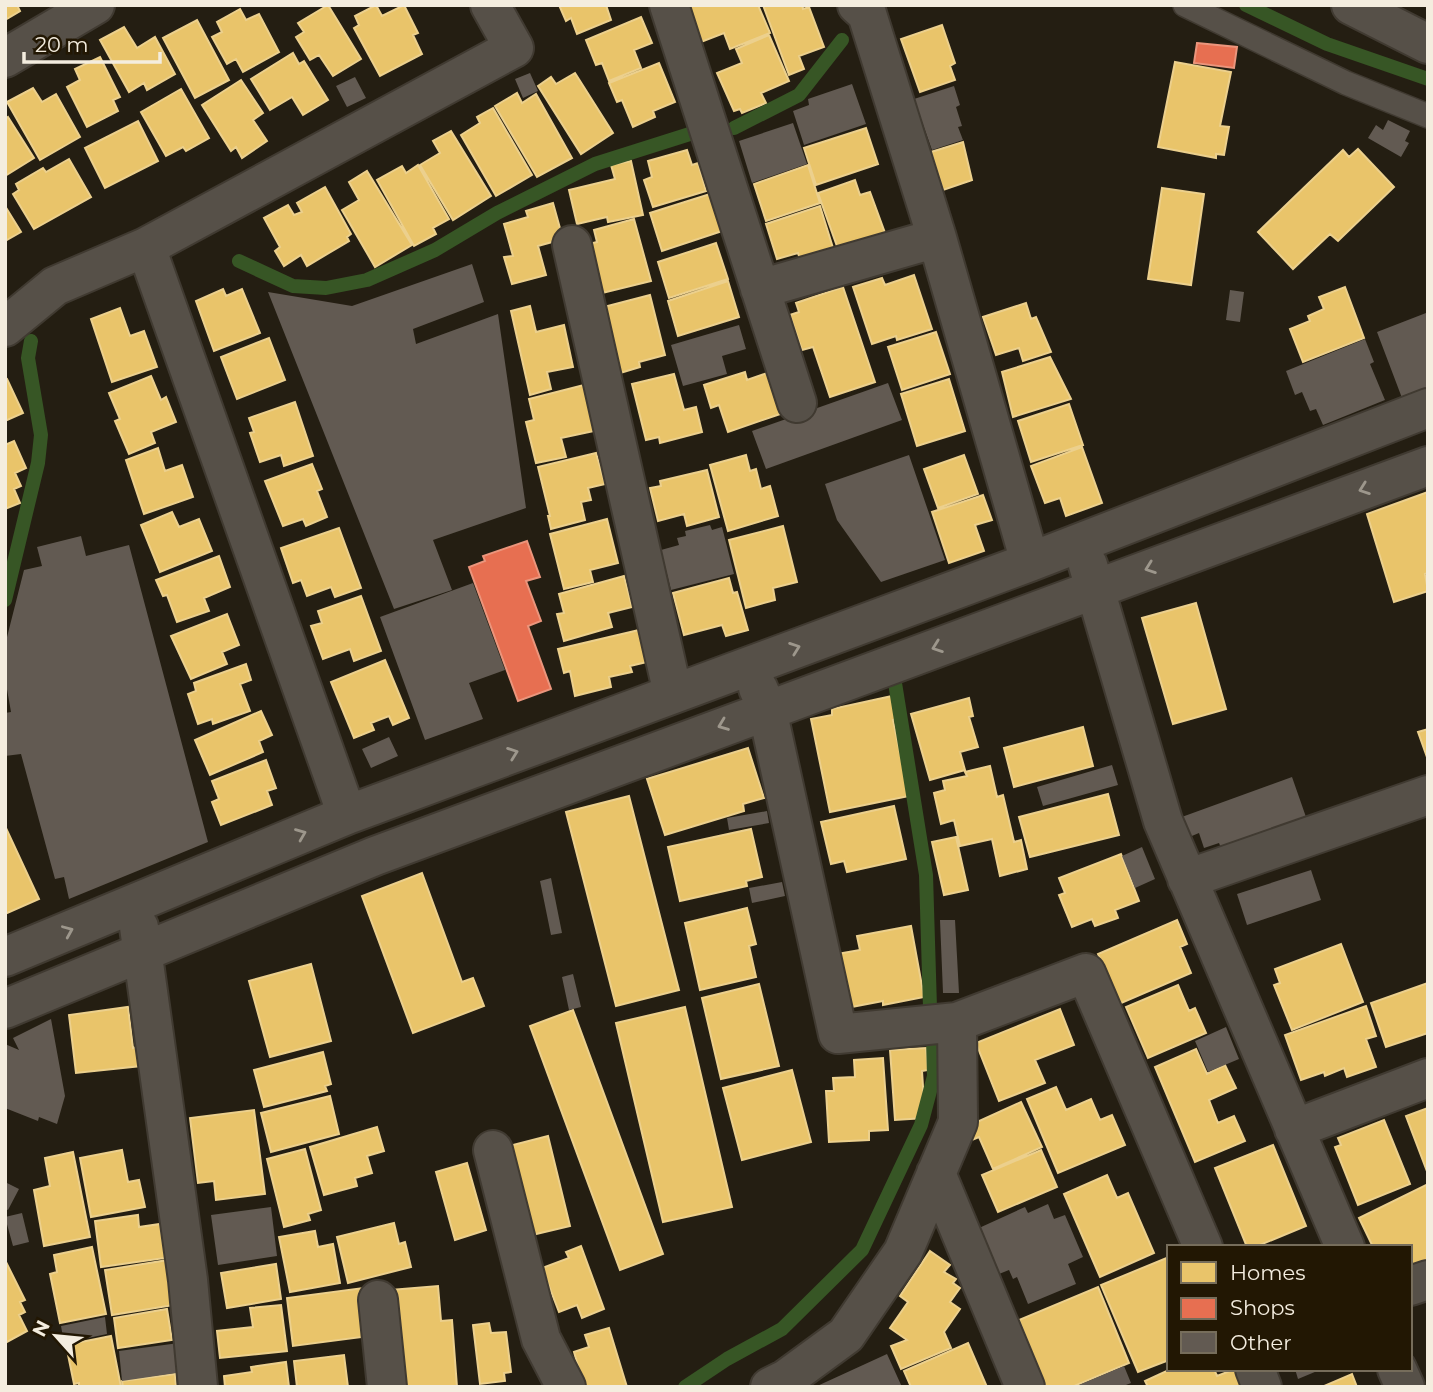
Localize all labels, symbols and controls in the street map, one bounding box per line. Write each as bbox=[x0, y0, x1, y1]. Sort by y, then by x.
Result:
scale bar bbox=[24, 21, 161, 65]
text: 20 m bbox=[35, 32, 89, 57]
one-way arrow bbox=[1358, 481, 1370, 495]
one-way arrow bbox=[1145, 560, 1157, 574]
one-way arrow bbox=[931, 638, 943, 652]
one-way arrow bbox=[789, 642, 801, 656]
one-way arrow bbox=[718, 717, 730, 731]
one-way arrow bbox=[507, 747, 519, 761]
one-way arrow bbox=[294, 829, 306, 843]
one-way arrow bbox=[61, 925, 74, 939]
legend bbox=[1167, 1245, 1412, 1371]
text: Homes bbox=[1230, 1260, 1305, 1285]
text: Shops bbox=[1230, 1295, 1295, 1320]
north arrow bbox=[21, 1301, 91, 1371]
text: N bbox=[28, 1316, 55, 1341]
text: Other bbox=[1230, 1330, 1292, 1355]

